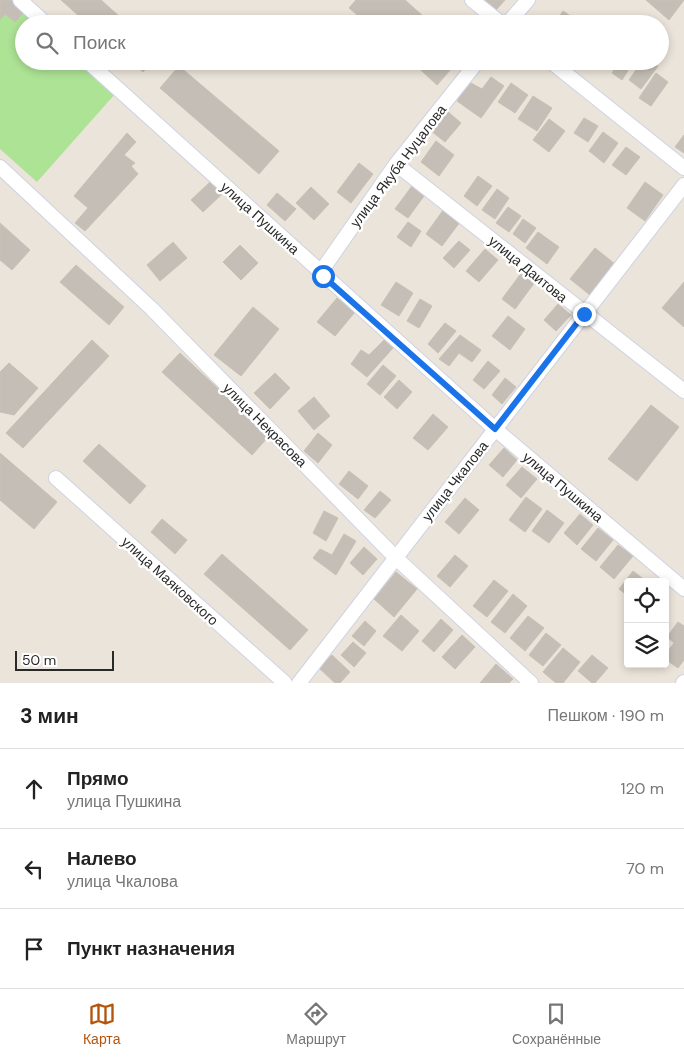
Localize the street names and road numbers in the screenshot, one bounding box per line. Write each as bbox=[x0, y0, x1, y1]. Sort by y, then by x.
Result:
street label: улица Якуба Нуцалова bbox=[346, 101, 450, 231]
street label: улица Пушкина bbox=[217, 178, 303, 258]
street label: улица Даитова bbox=[485, 232, 571, 306]
street label: улица Некрасова bbox=[219, 379, 311, 471]
street label: улица Чкалова bbox=[418, 437, 492, 525]
street label: улица Пушкина bbox=[519, 448, 607, 526]
street label: улица Маяковского bbox=[118, 533, 222, 629]

